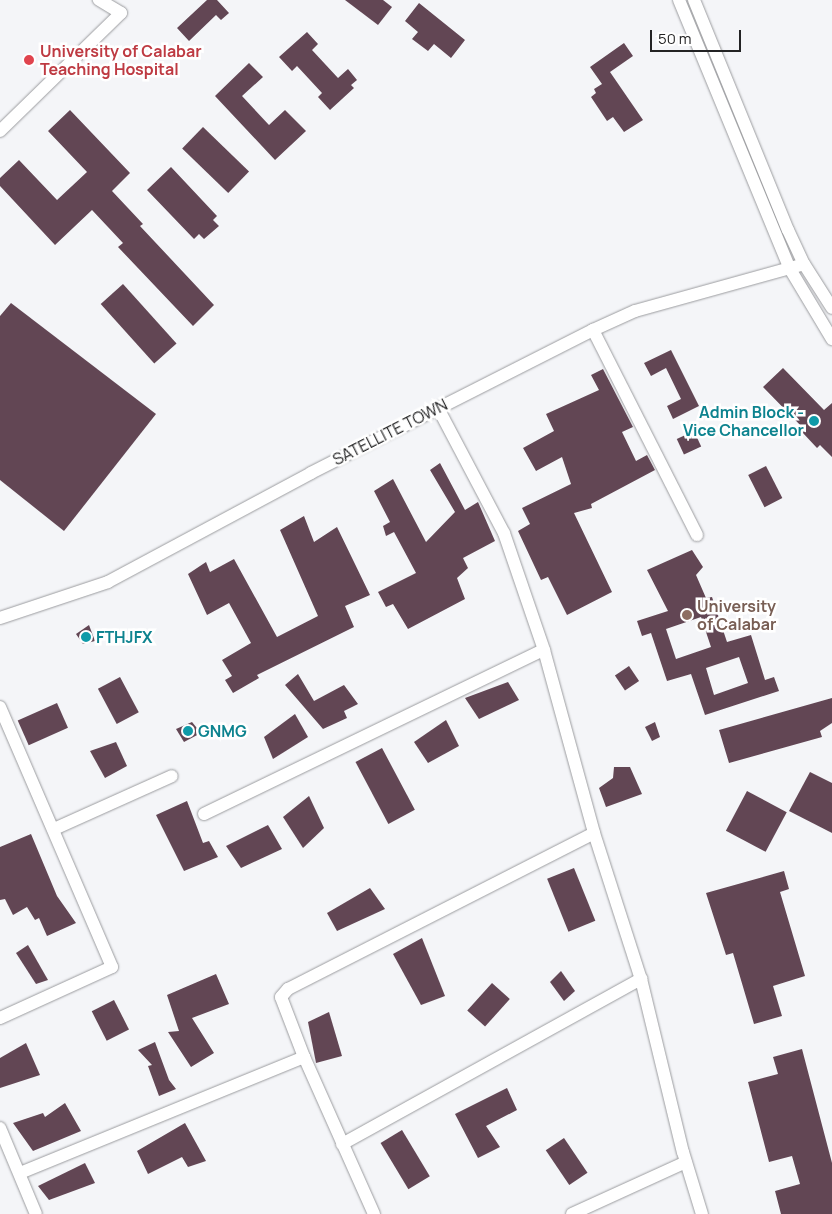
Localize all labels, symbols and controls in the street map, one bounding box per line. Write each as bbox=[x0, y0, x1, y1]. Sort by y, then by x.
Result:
scale bar bbox=[652, 20, 743, 52]
text: 50 m bbox=[658, 28, 692, 49]
place label: University of Calabar Teaching Hospital bbox=[40, 41, 202, 79]
marker: University of Calabar Teaching Hospital bbox=[22, 53, 36, 67]
street label: SATELLITE TOWN bbox=[329, 395, 451, 469]
place label: Admin Block - Vice Chancellor bbox=[683, 402, 804, 440]
marker: Admin Block - Vice Chancellor bbox=[808, 415, 820, 427]
place label: University of Calabar bbox=[697, 596, 776, 634]
marker: University of Calabar bbox=[681, 609, 693, 621]
place label: FTHJFX bbox=[96, 627, 152, 647]
marker: FTHJFX bbox=[80, 631, 92, 643]
place label: GNMG bbox=[198, 721, 247, 741]
marker: GNMG bbox=[182, 725, 194, 737]

